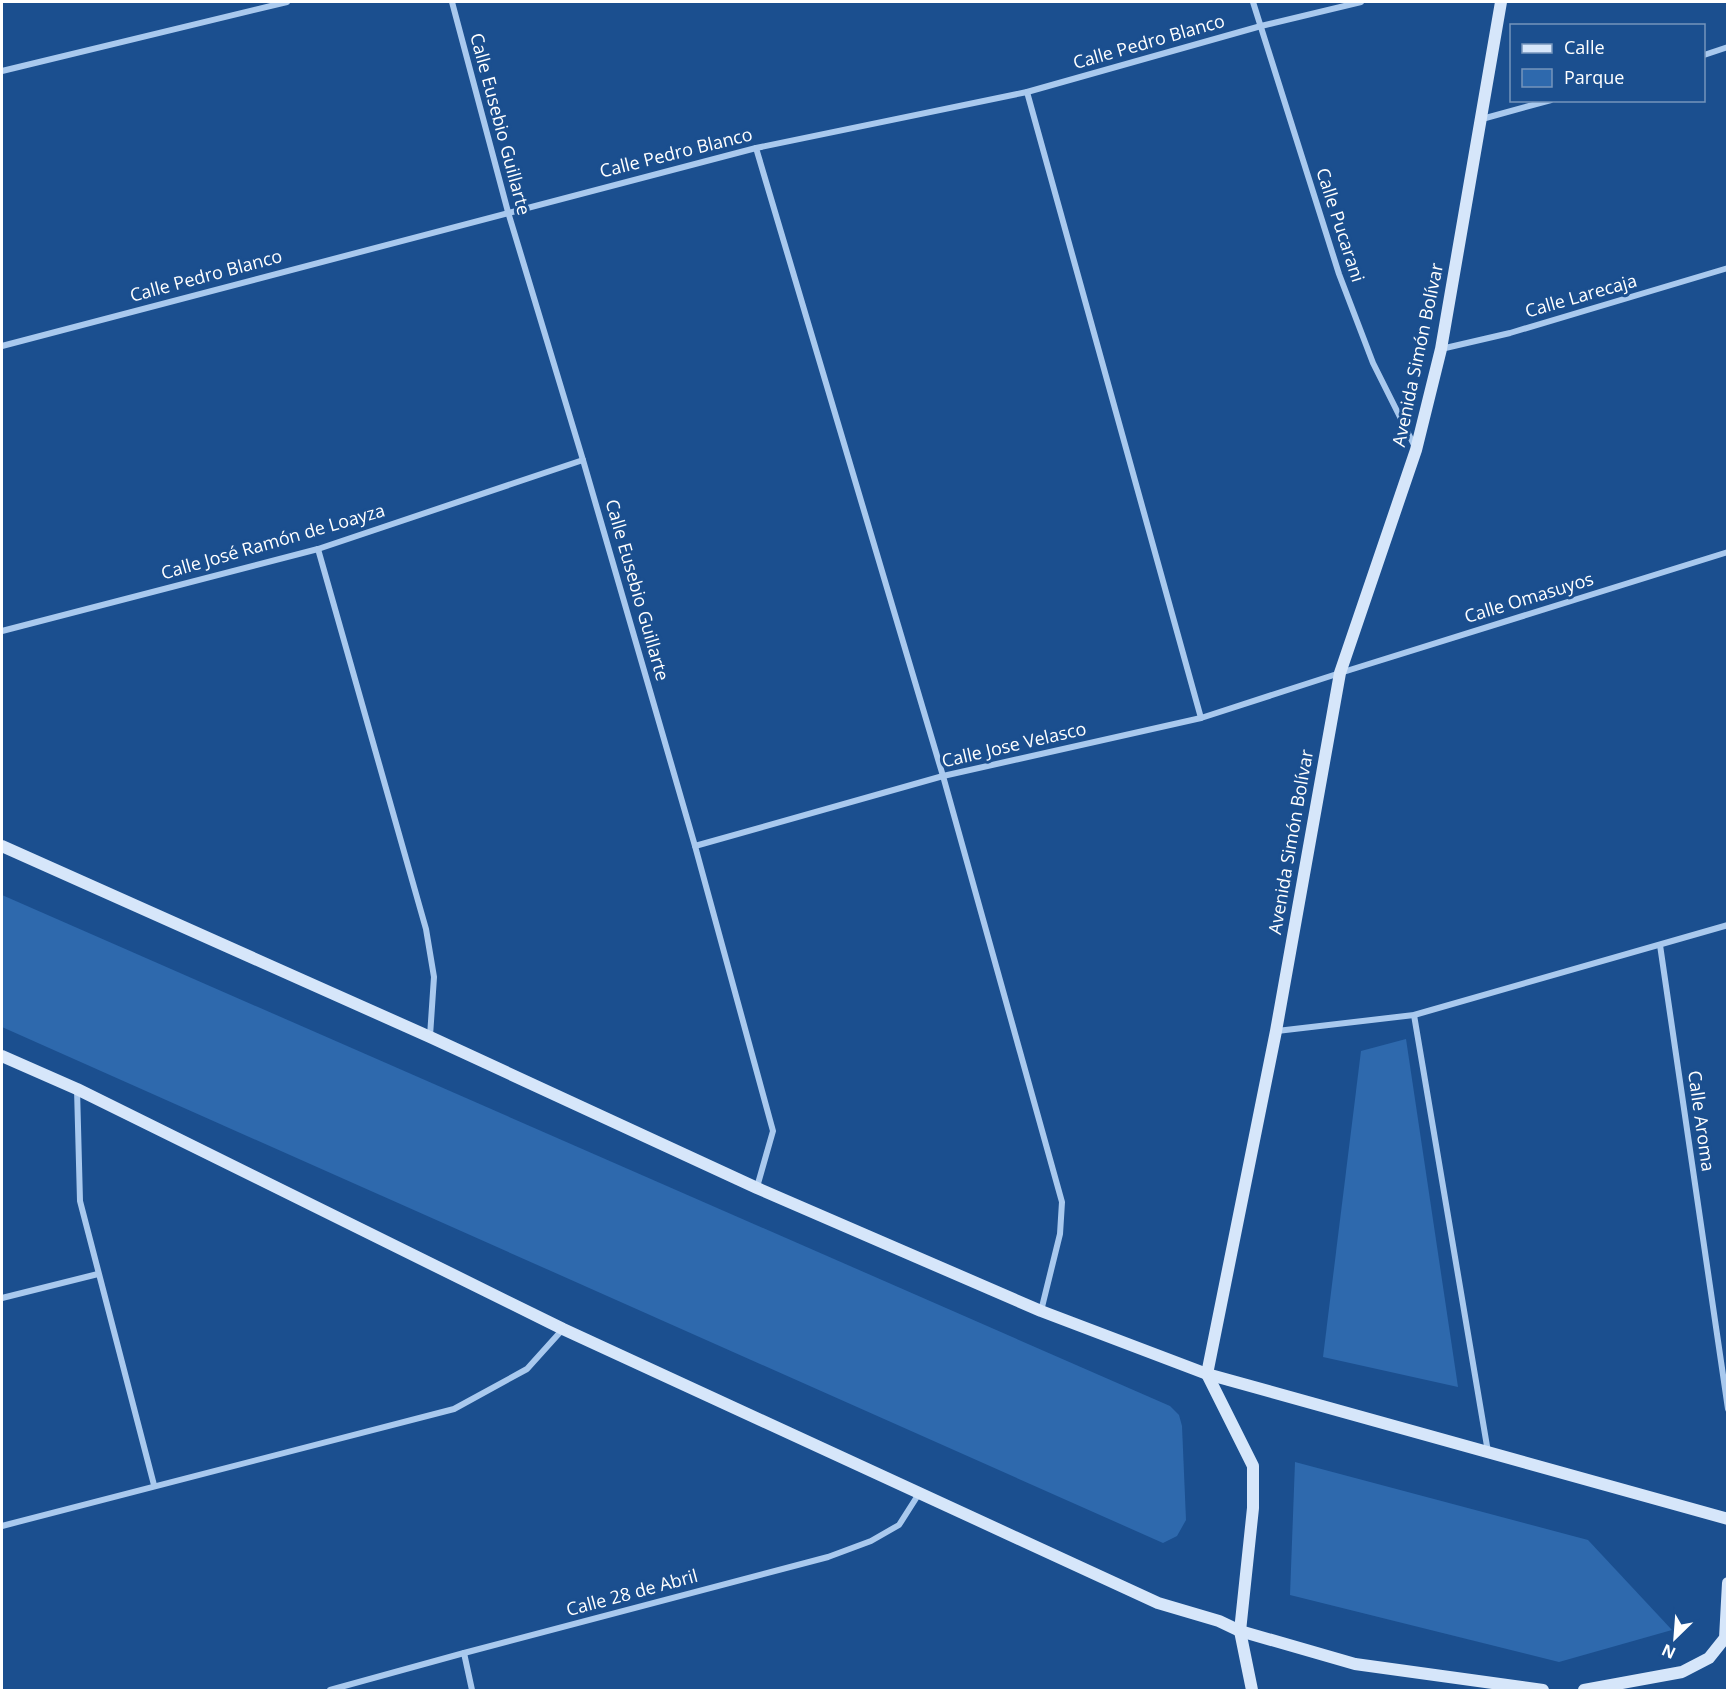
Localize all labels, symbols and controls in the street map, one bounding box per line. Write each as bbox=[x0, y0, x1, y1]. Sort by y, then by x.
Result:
street label: Calle Pedro Blanco bbox=[1070, 8, 1227, 74]
legend bbox=[1510, 24, 1705, 102]
street label: Calle Eusebio Guillarte bbox=[465, 30, 537, 217]
text: Calle bbox=[1564, 35, 1605, 59]
text: Parque bbox=[1564, 65, 1624, 89]
street label: Calle Pedro Blanco bbox=[597, 121, 755, 183]
street label: Calle Pucarani bbox=[1311, 165, 1371, 285]
street label: Calle Pedro Blanco bbox=[127, 243, 285, 307]
street label: Avenida Simón Bolívar bbox=[1386, 260, 1448, 449]
street label: Calle Larecaja bbox=[1522, 268, 1639, 322]
street label: Calle Eusebio Guillarte bbox=[601, 496, 675, 683]
street label: Calle José Ramón de Loayza bbox=[158, 498, 388, 585]
street label: Calle Omasuyos bbox=[1461, 566, 1596, 628]
street label: Calle Jose Velasco bbox=[939, 716, 1088, 772]
street label: Avenida Simón Bolívar bbox=[1262, 747, 1318, 936]
street label: Calle Aroma bbox=[1683, 1069, 1721, 1173]
street label: Calle 28 de Abril bbox=[563, 1563, 700, 1621]
north arrow bbox=[1645, 1608, 1705, 1668]
text: N bbox=[1658, 1639, 1679, 1664]

